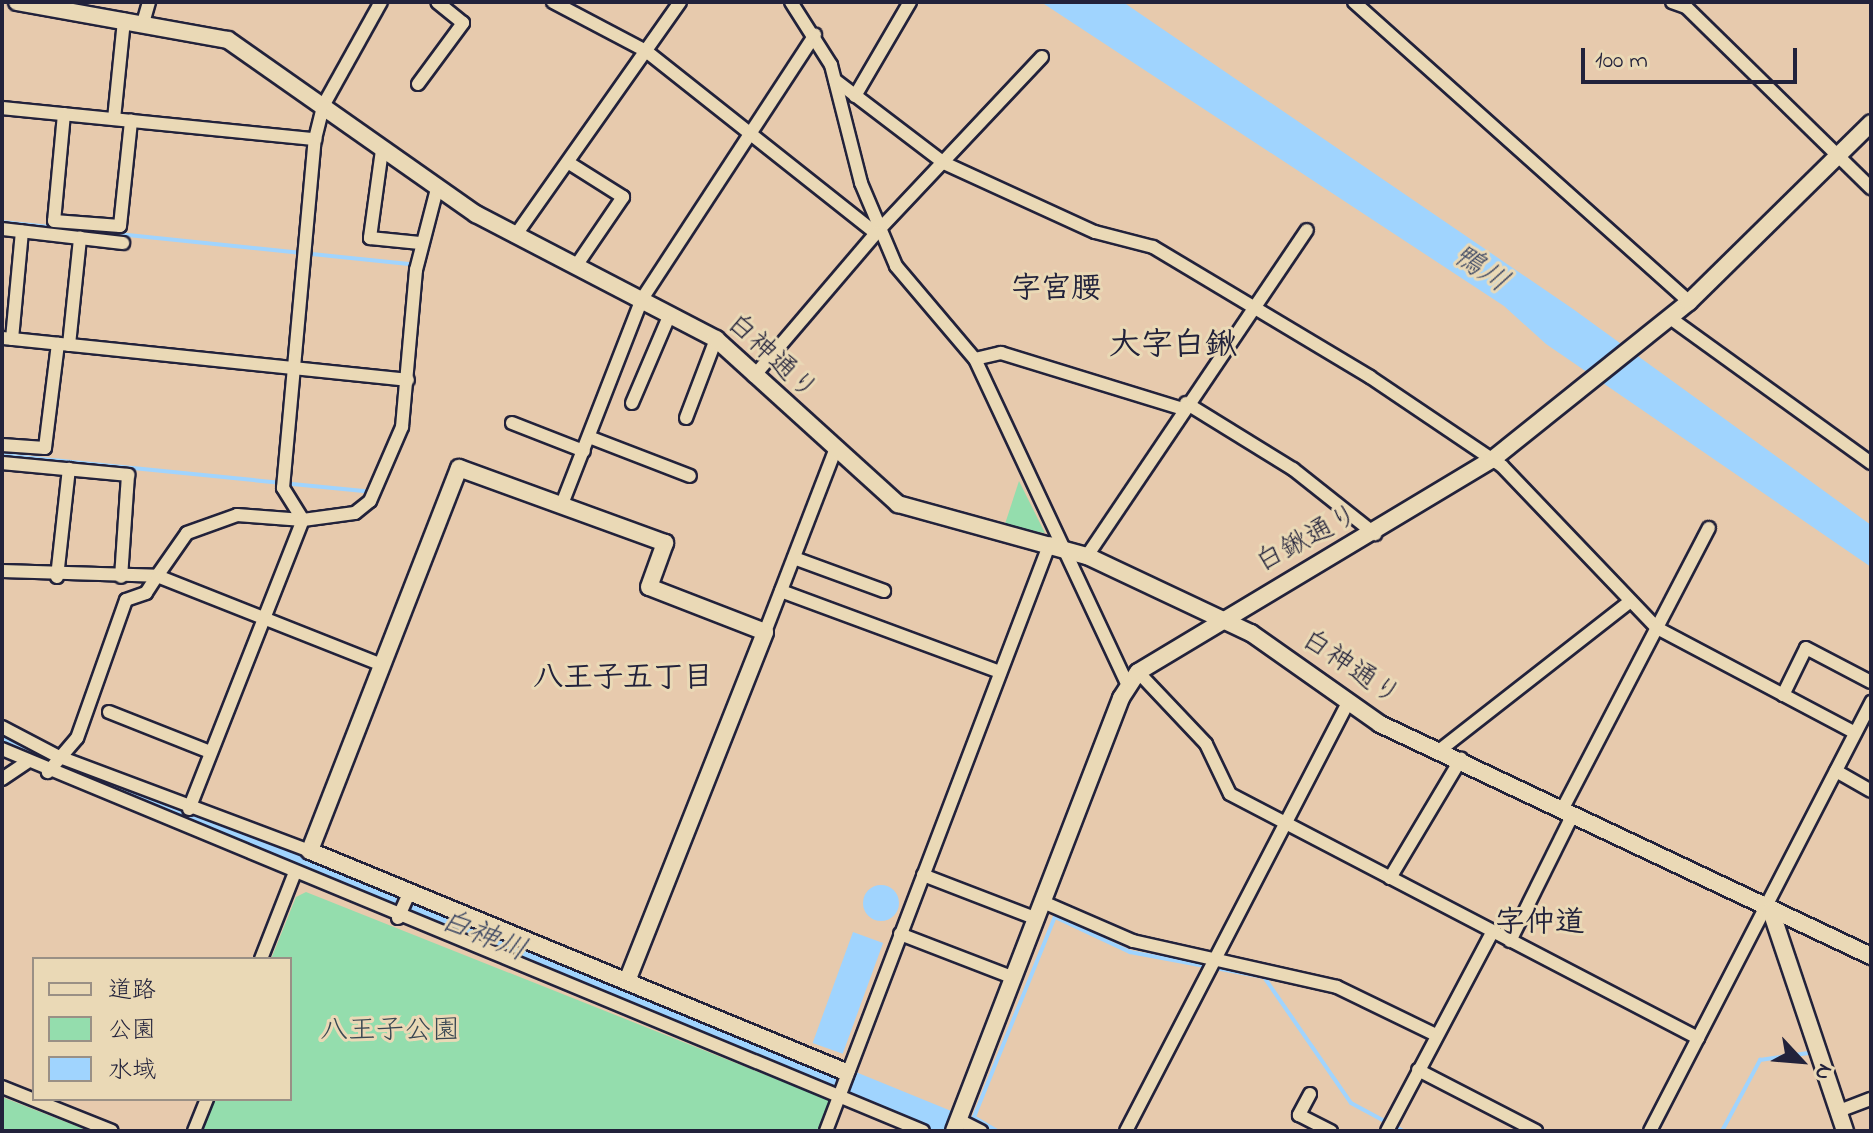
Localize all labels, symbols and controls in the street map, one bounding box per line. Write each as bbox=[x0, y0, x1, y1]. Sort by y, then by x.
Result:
scale bar bbox=[1585, 32, 1801, 82]
text: 100 m bbox=[1595, 44, 1648, 79]
water label: 鴨川 bbox=[1445, 238, 1515, 302]
district label: 字宮腰 bbox=[1011, 272, 1101, 308]
street label: 白神通り bbox=[719, 308, 823, 408]
district label: 大字白鍬 bbox=[1109, 328, 1237, 366]
street label: 白鍬通り bbox=[1251, 499, 1365, 581]
street label: 白神通り bbox=[1294, 624, 1406, 714]
district label: 八王子五丁目 bbox=[533, 661, 713, 697]
water label: 白神川 bbox=[435, 903, 531, 971]
district label: 字仲道 bbox=[1495, 906, 1585, 942]
legend bbox=[32, 957, 292, 1101]
text: 道路 bbox=[108, 974, 156, 1009]
text: 公園 bbox=[108, 1014, 156, 1049]
park label: 八王子公園 bbox=[320, 1015, 460, 1049]
north arrow bbox=[1761, 1021, 1841, 1101]
text: 水域 bbox=[108, 1054, 156, 1089]
text: N bbox=[1805, 1058, 1840, 1085]

